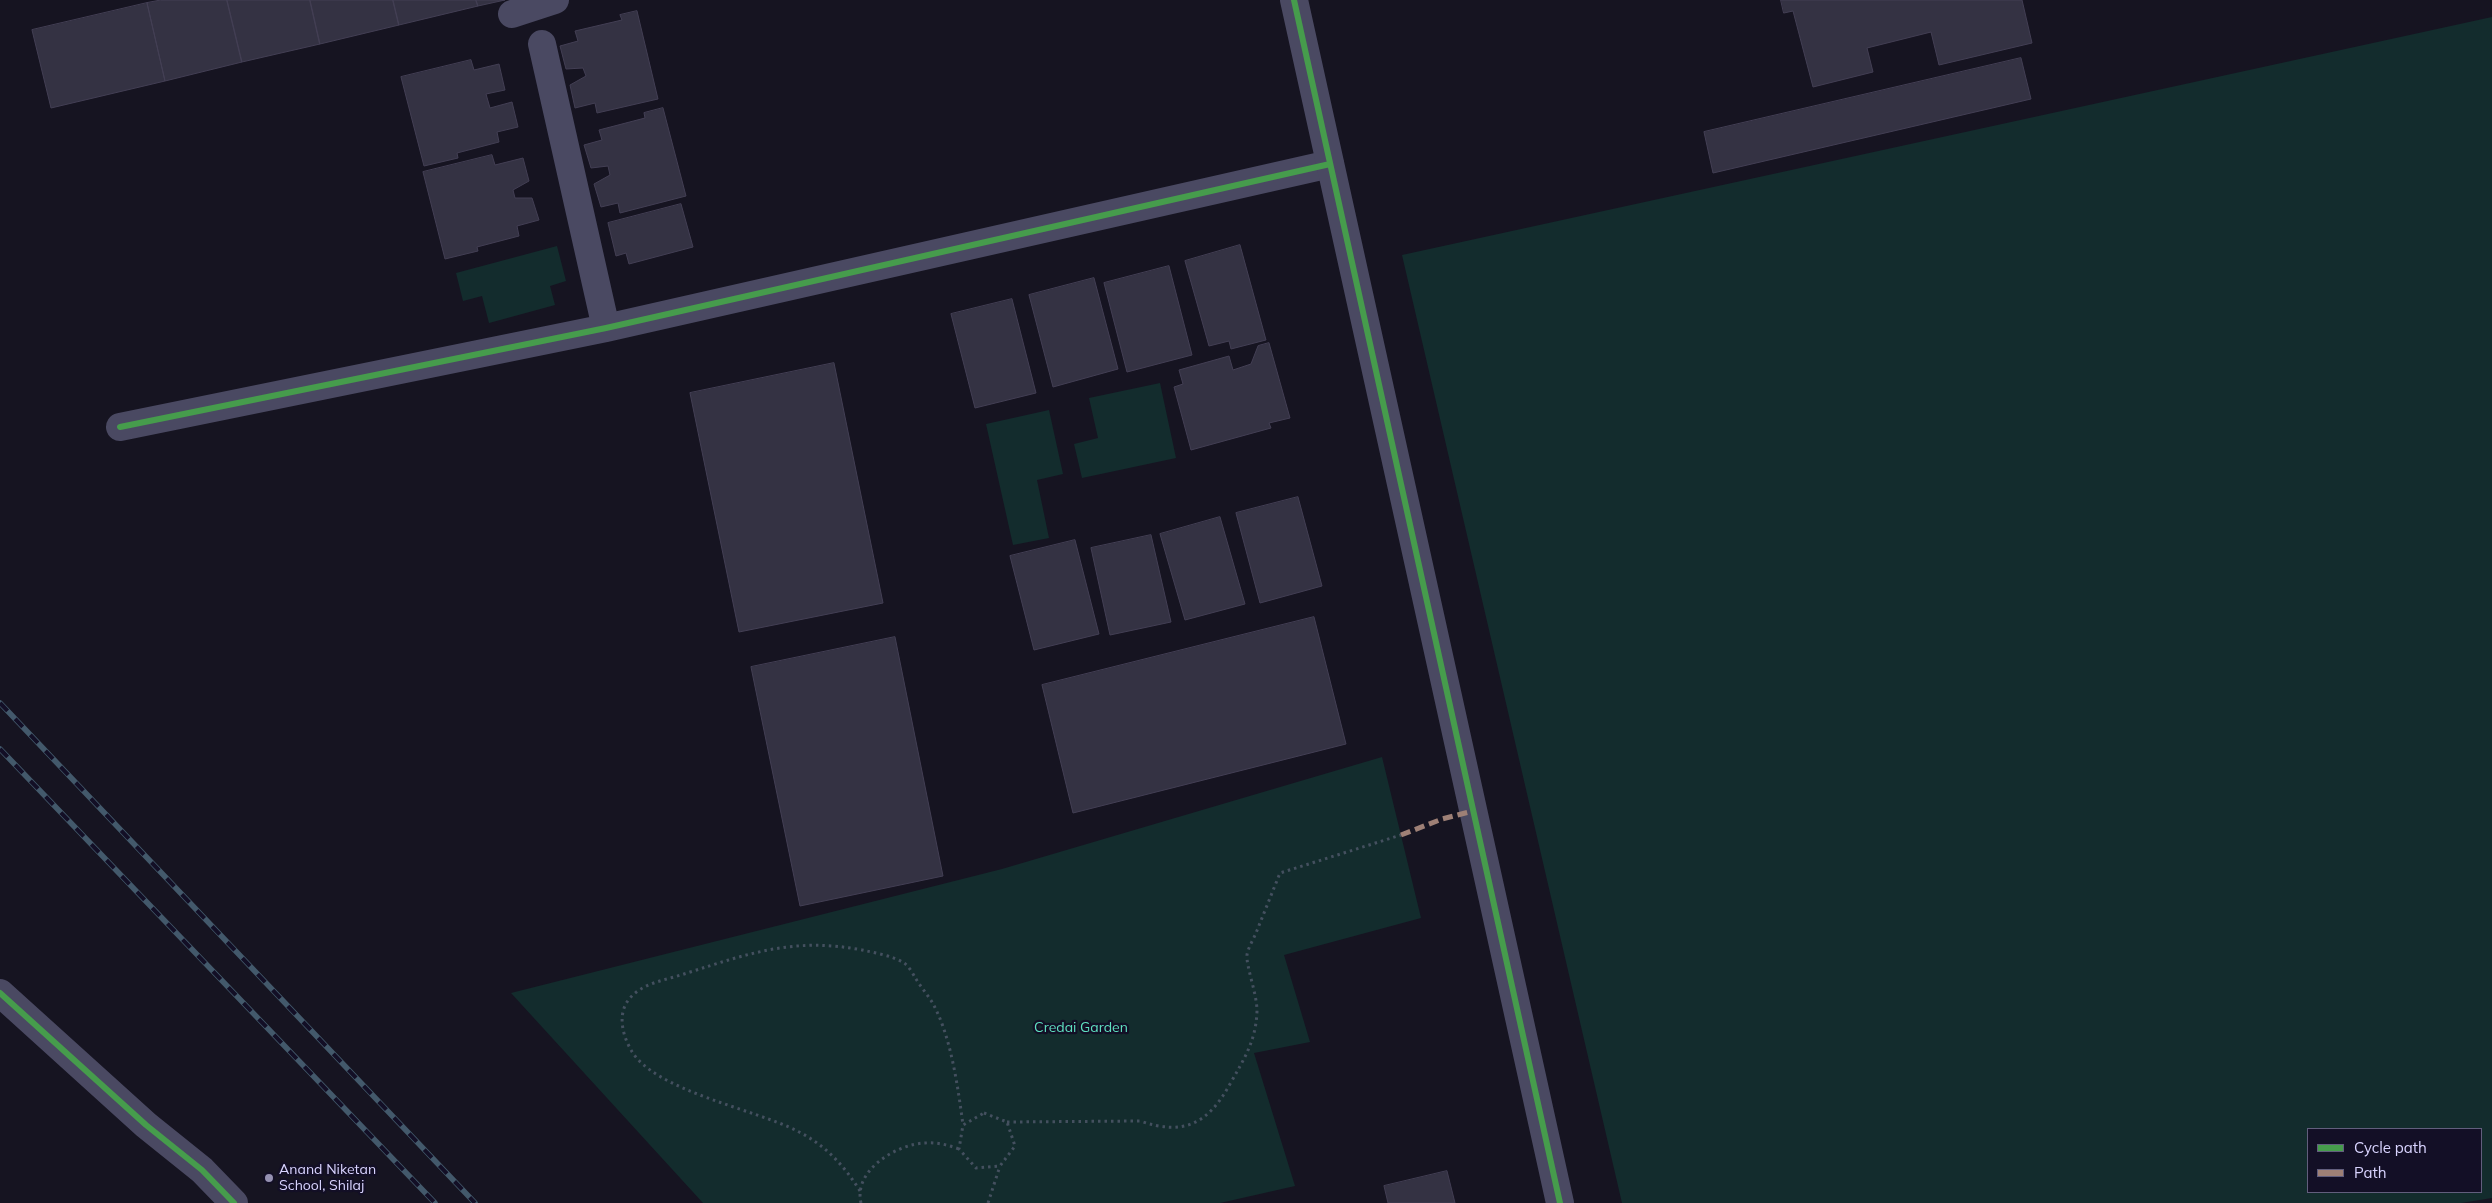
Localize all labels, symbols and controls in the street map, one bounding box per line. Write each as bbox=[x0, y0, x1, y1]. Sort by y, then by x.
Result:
park label: Credai Garden bbox=[1034, 1020, 1128, 1036]
legend bbox=[2307, 1128, 2482, 1193]
text: Cycle path bbox=[2354, 1138, 2427, 1157]
place label: Anand Niketan School, Shilaj bbox=[279, 1162, 376, 1194]
text: Path bbox=[2354, 1163, 2386, 1182]
marker: Anand Niketan School, Shilaj bbox=[263, 1172, 275, 1184]

